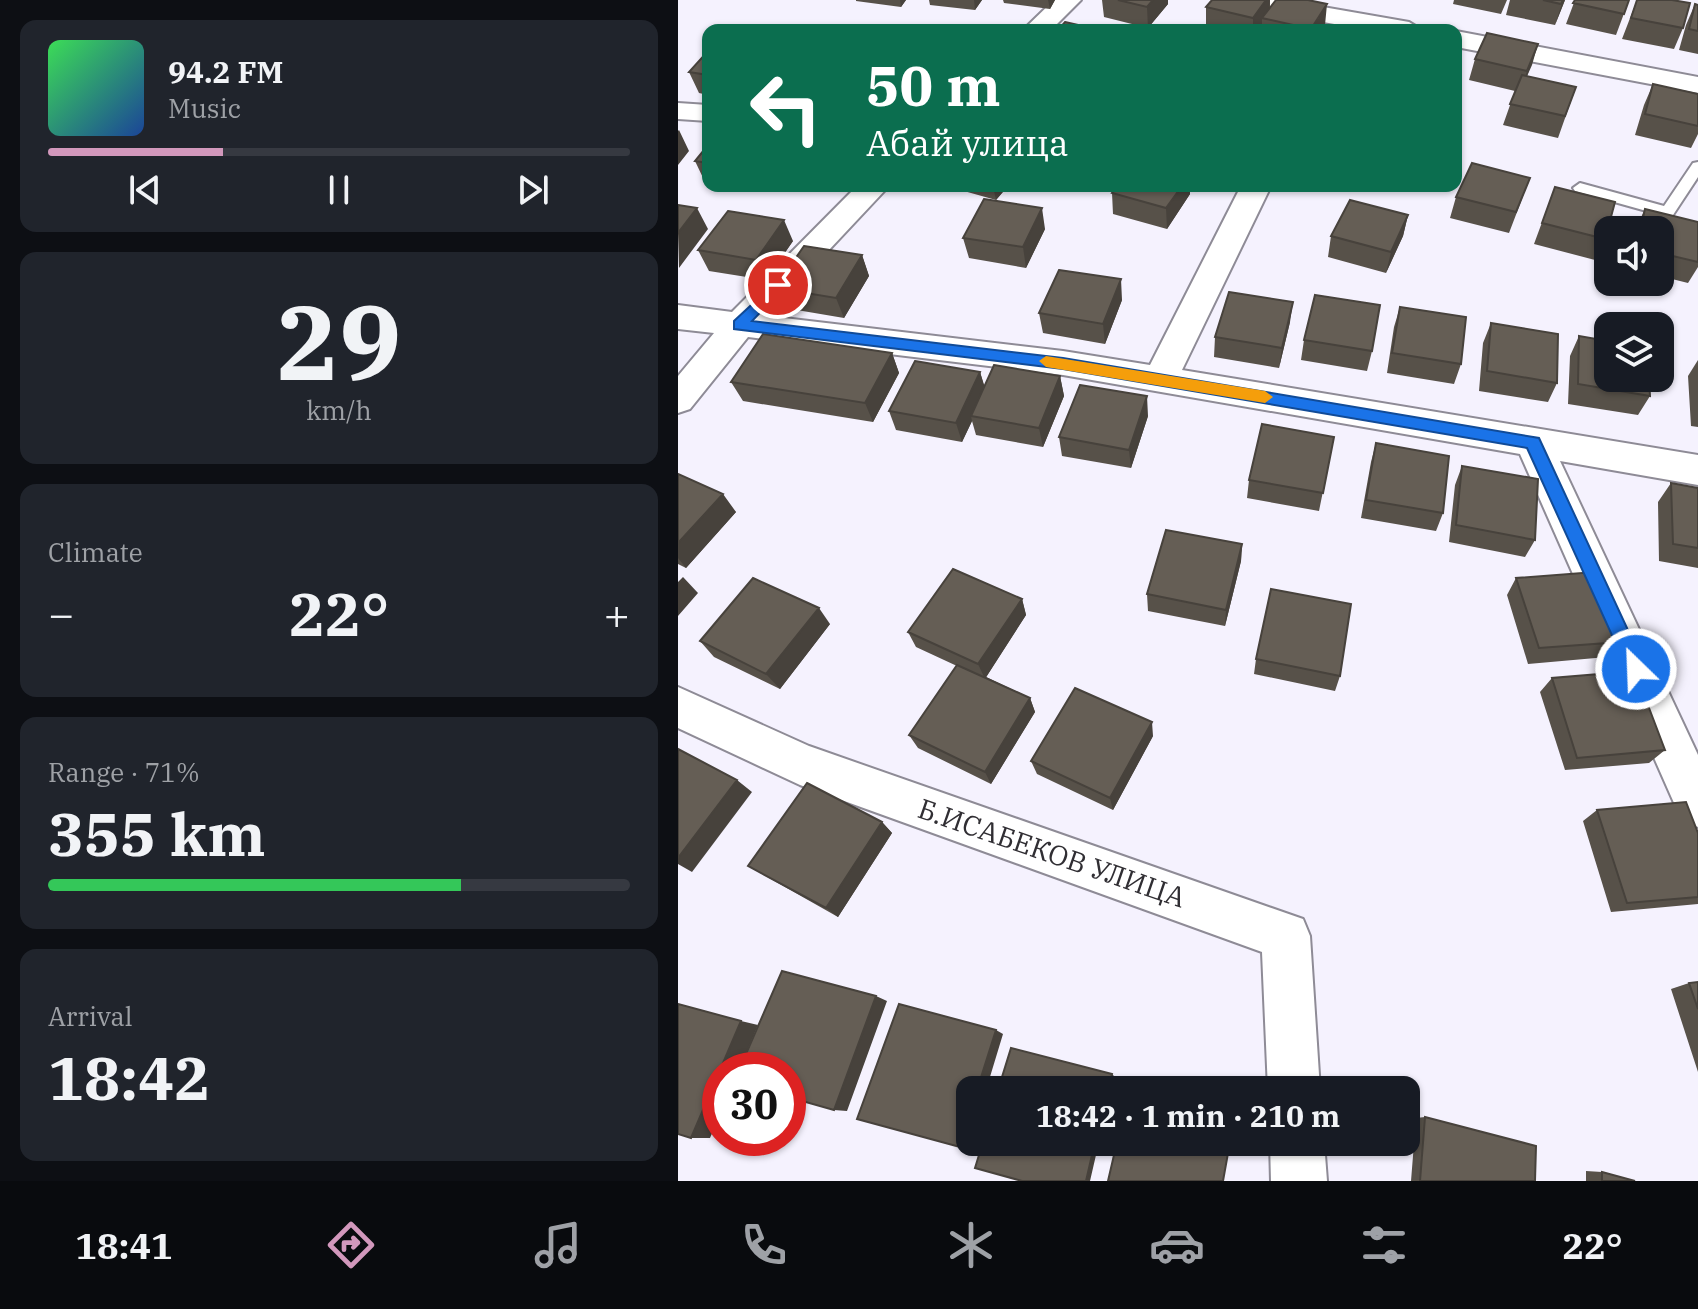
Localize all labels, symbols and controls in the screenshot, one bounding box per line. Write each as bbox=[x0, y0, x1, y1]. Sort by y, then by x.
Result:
text: 50 m bbox=[866, 49, 1001, 121]
text: 94.2 FM bbox=[168, 52, 283, 91]
icon: left bbox=[734, 56, 838, 160]
text: Music bbox=[168, 91, 241, 125]
text: Абай улица bbox=[866, 119, 1069, 166]
icon: previous bbox=[123, 168, 167, 212]
icon: pause bbox=[317, 168, 361, 212]
icon: next bbox=[511, 168, 555, 212]
map controls bbox=[1594, 216, 1674, 392]
button: sound bbox=[1594, 216, 1674, 296]
pin bbox=[744, 251, 812, 319]
icon: arrive bbox=[756, 263, 800, 307]
text: 29 bbox=[277, 273, 401, 409]
button: layers bbox=[1594, 312, 1674, 392]
text: km/h bbox=[306, 393, 372, 427]
text: Climate bbox=[48, 535, 143, 569]
text: 22° bbox=[289, 574, 389, 653]
text: − bbox=[48, 585, 74, 642]
text: + bbox=[604, 585, 630, 642]
position arrow bbox=[1594, 627, 1678, 711]
text: Range · 71% bbox=[48, 755, 200, 789]
street label: Б.ИСАБЕКОВ УЛИЦА bbox=[914, 789, 1191, 916]
text: 355 km bbox=[48, 794, 266, 873]
text: Arrival bbox=[48, 999, 133, 1033]
text: 18:42 bbox=[48, 1038, 210, 1117]
speed limit sign: 30 bbox=[702, 1052, 806, 1156]
text: 18:42 · 1 min · 210 m bbox=[1036, 1096, 1340, 1135]
icon: directions bbox=[323, 1217, 379, 1273]
icon: music bbox=[530, 1217, 586, 1273]
icon: phone bbox=[736, 1217, 792, 1273]
icon: climate bbox=[943, 1217, 999, 1273]
icon: car bbox=[1149, 1217, 1205, 1273]
icon: filters bbox=[1356, 1217, 1412, 1273]
text: 18:41 bbox=[75, 1222, 173, 1269]
text: 22° bbox=[1563, 1222, 1623, 1269]

